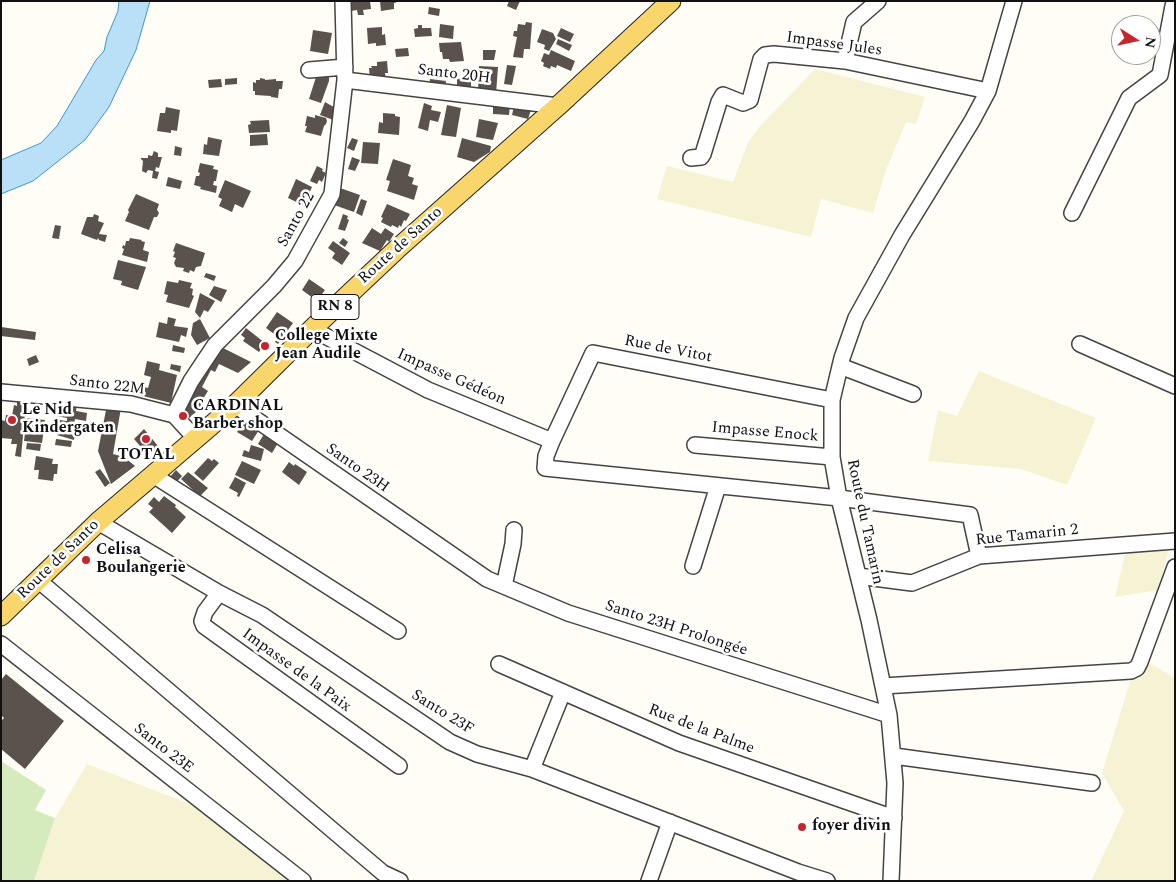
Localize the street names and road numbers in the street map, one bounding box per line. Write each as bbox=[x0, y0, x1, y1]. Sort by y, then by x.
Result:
street label: Impasse Jules bbox=[785, 29, 883, 61]
street label: Santo 20H bbox=[416, 61, 492, 89]
street label: Santo 22 bbox=[274, 189, 320, 251]
street label: Route de Santo bbox=[355, 203, 447, 289]
road number: RN 8 bbox=[311, 294, 359, 320]
street label: Rue de Vitot bbox=[623, 332, 713, 368]
street label: Impasse Gédéon bbox=[394, 345, 508, 411]
street label: Santo 22M bbox=[68, 372, 146, 400]
street label: Impasse Enock bbox=[711, 419, 819, 447]
street label: Santo 23H bbox=[322, 440, 392, 498]
street label: Route du Tamarin bbox=[841, 458, 887, 586]
street label: Route de Santo bbox=[14, 516, 104, 604]
street label: Rue Tamarin 2 bbox=[975, 521, 1079, 551]
street label: Santo 23H Prolongée bbox=[602, 597, 750, 661]
street label: Impasse de la Paix bbox=[238, 625, 354, 717]
street label: Santo 23F bbox=[407, 686, 477, 740]
street label: Rue de la Palme bbox=[645, 701, 757, 759]
street label: Santo 23E bbox=[129, 720, 197, 778]

